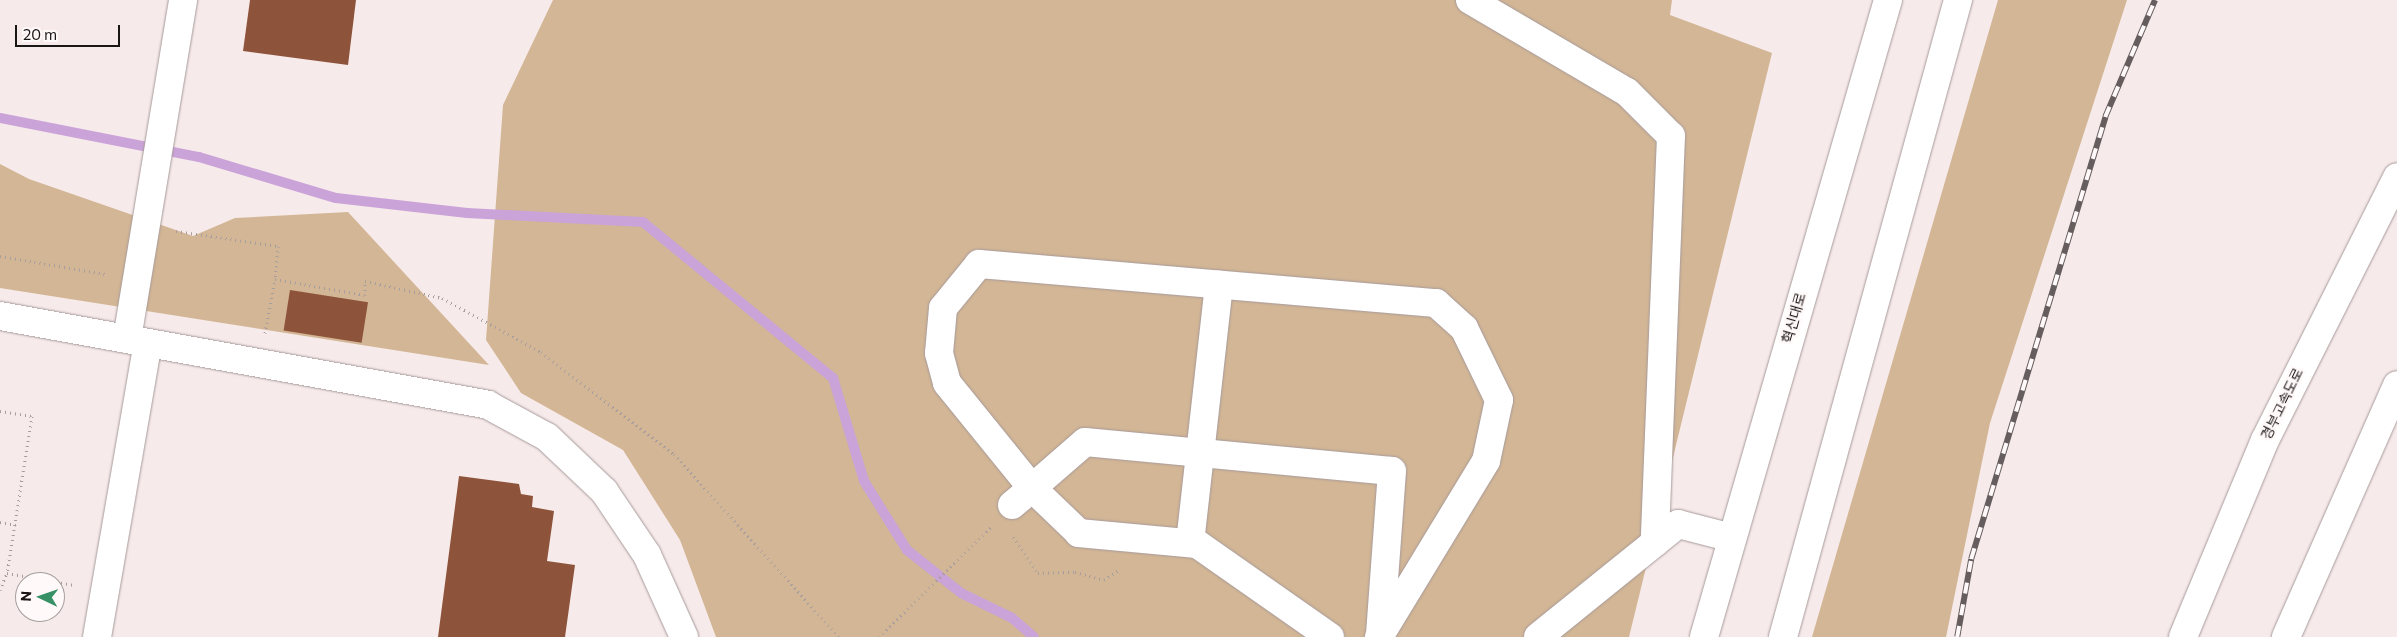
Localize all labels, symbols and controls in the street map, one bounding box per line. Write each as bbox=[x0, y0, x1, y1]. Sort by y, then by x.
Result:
scale bar bbox=[18, 15, 122, 47]
text: 20 m bbox=[23, 25, 57, 43]
street label: 혁신대로 bbox=[1779, 291, 1809, 345]
street label: 경부고속도로 bbox=[2258, 366, 2306, 442]
north arrow bbox=[15, 572, 65, 622]
text: N bbox=[17, 591, 34, 602]

